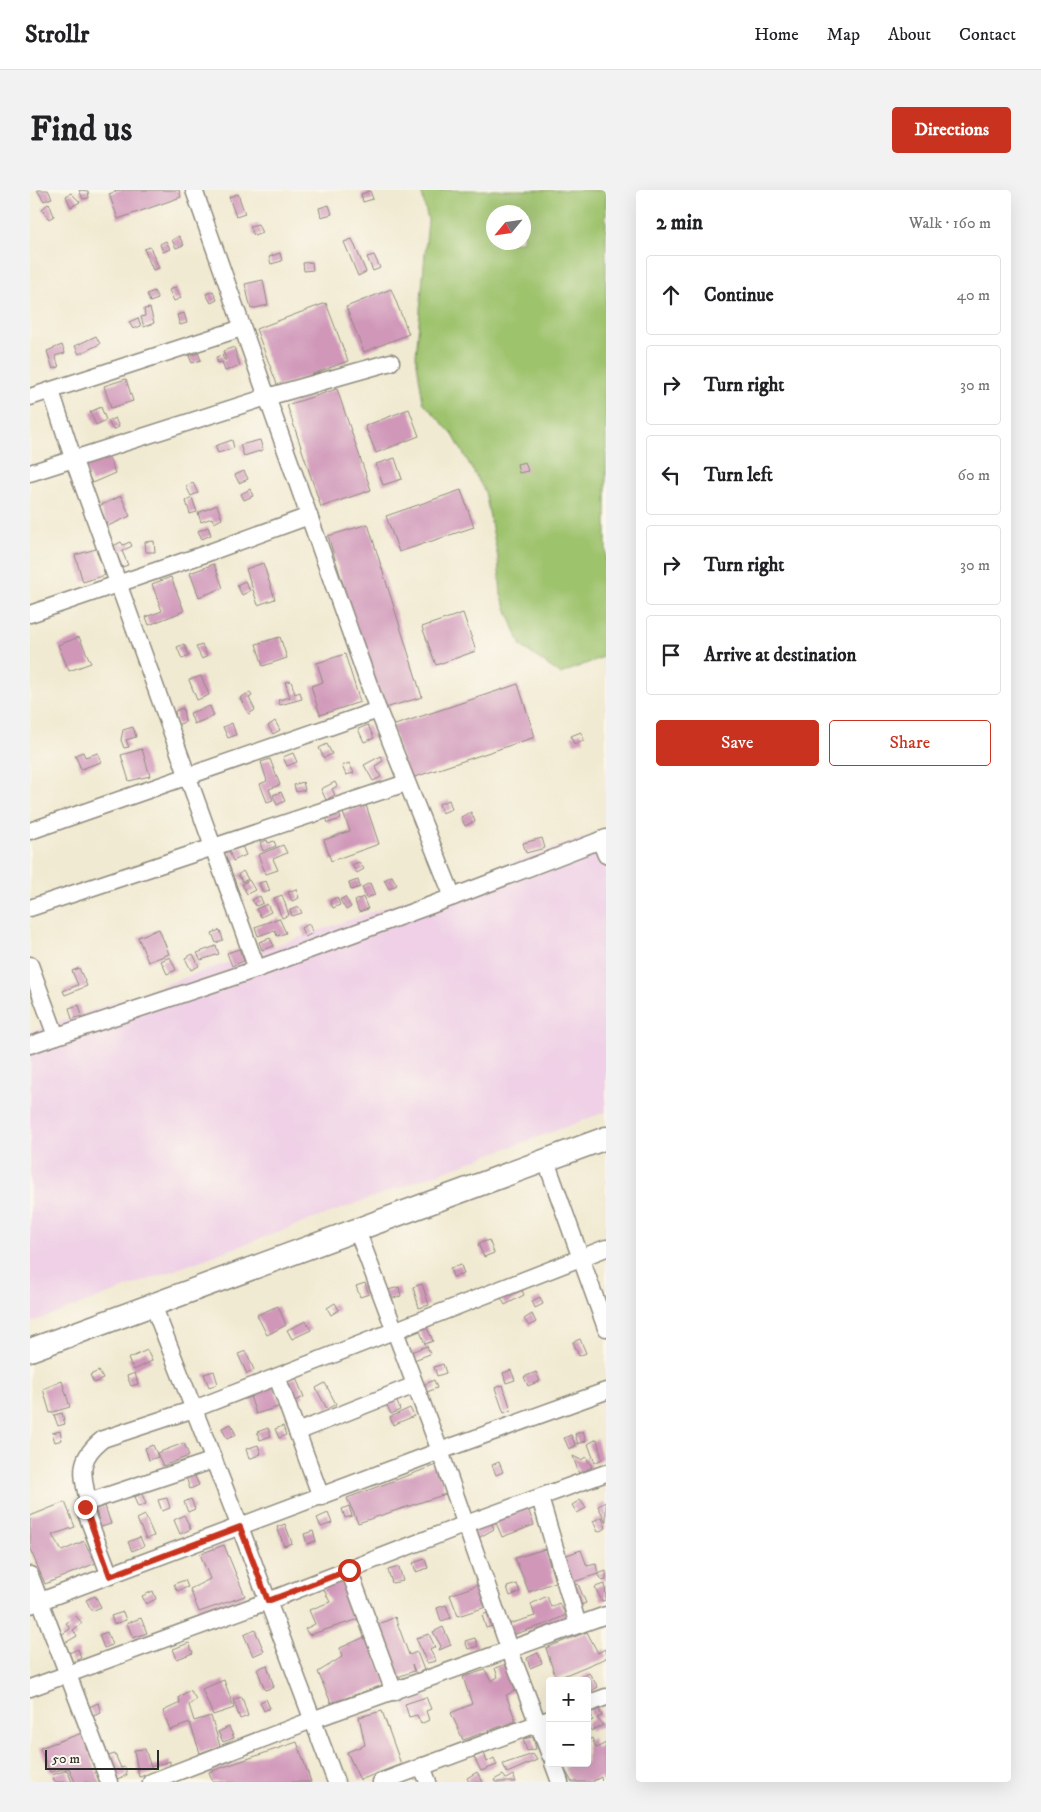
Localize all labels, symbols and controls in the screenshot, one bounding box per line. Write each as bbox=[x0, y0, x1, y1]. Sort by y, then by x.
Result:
text: Strollr bbox=[25, 20, 89, 50]
text: Home bbox=[754, 24, 799, 46]
text: Map bbox=[827, 24, 860, 46]
text: About bbox=[888, 24, 931, 46]
text: Contact bbox=[959, 24, 1016, 46]
button: Directions bbox=[892, 107, 1011, 153]
text: Find us bbox=[30, 108, 132, 152]
north arrow bbox=[486, 205, 531, 250]
text: 2 min bbox=[656, 210, 703, 236]
text: Walk · 160 m bbox=[909, 213, 991, 233]
icon: ahead bbox=[657, 281, 685, 309]
text: Continue bbox=[704, 284, 774, 307]
text: 40 m bbox=[957, 285, 990, 305]
icon: right bbox=[657, 371, 685, 399]
text: Turn right bbox=[704, 374, 784, 397]
text: 30 m bbox=[960, 375, 990, 395]
icon: left bbox=[657, 461, 685, 489]
text: Turn left bbox=[704, 464, 773, 487]
text: 60 m bbox=[958, 465, 990, 485]
icon: right bbox=[657, 551, 685, 579]
text: Turn right bbox=[704, 554, 784, 577]
text: 30 m bbox=[960, 555, 990, 575]
icon: arrive bbox=[657, 641, 685, 669]
text: Arrive at destination bbox=[704, 644, 856, 667]
button: Save bbox=[656, 720, 819, 766]
button: Share bbox=[829, 720, 991, 766]
route end bbox=[74, 1496, 97, 1519]
route start bbox=[338, 1559, 361, 1582]
map controls bbox=[546, 1677, 591, 1767]
button: + bbox=[546, 1677, 591, 1722]
button: − bbox=[546, 1722, 591, 1767]
scale bar bbox=[45, 1747, 159, 1770]
text: 50 m bbox=[52, 1750, 80, 1768]

